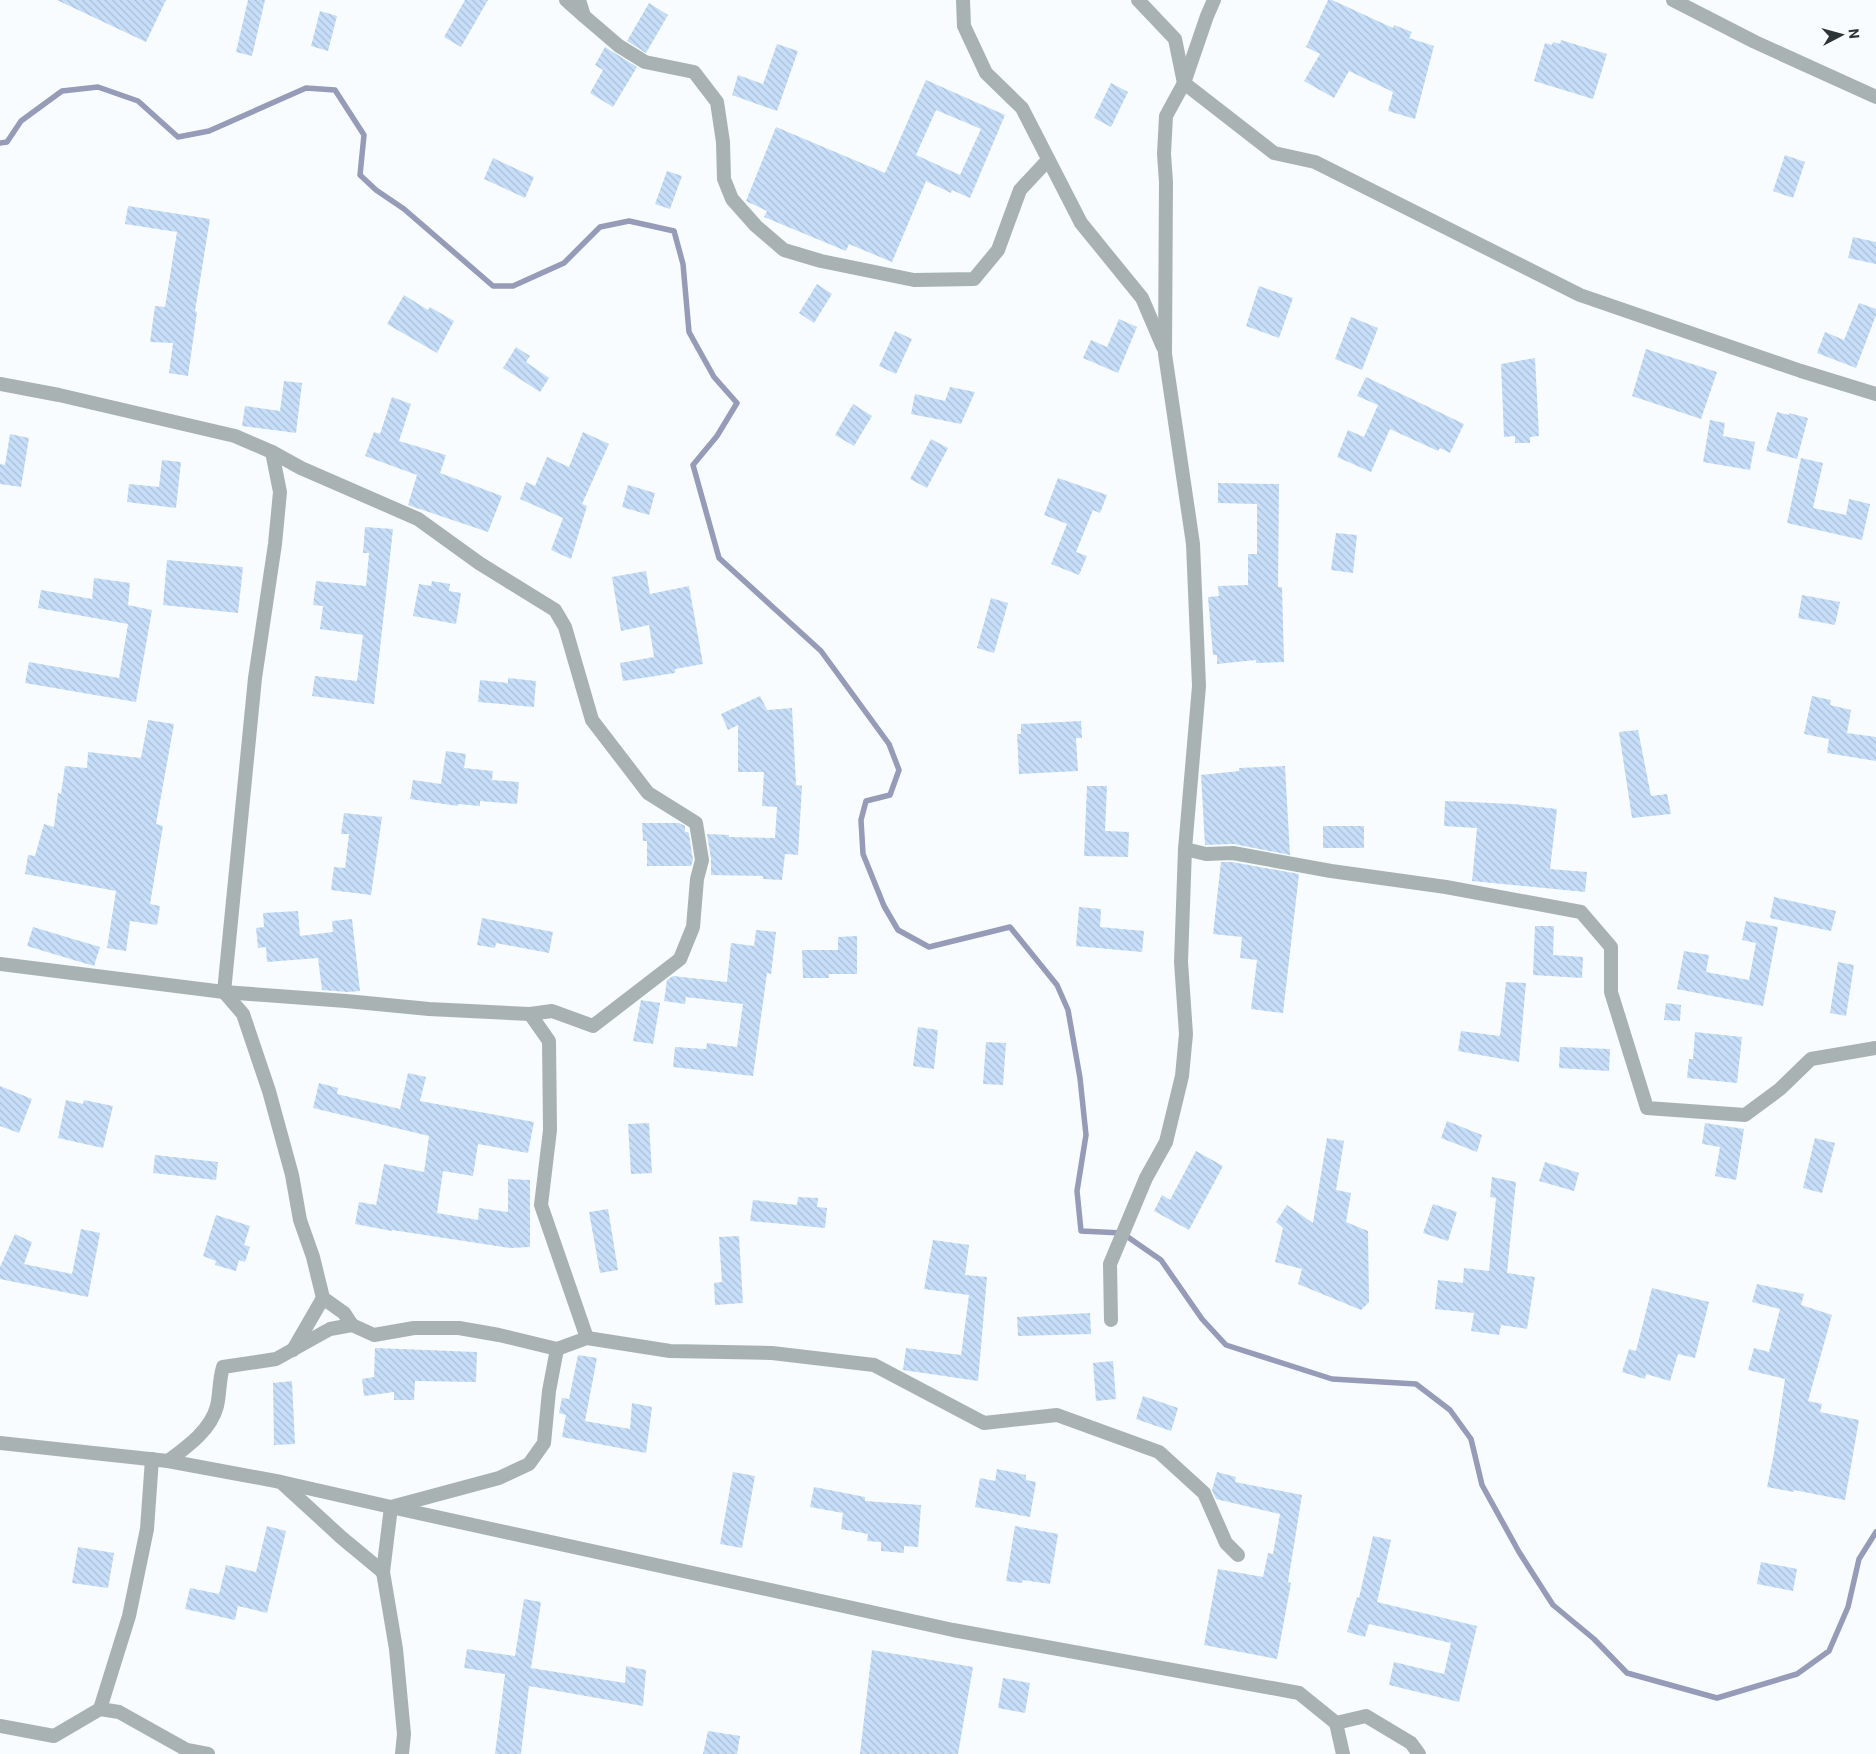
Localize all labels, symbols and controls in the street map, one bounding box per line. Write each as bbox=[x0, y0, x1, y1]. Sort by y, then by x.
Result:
north arrow bbox=[1816, 10, 1866, 60]
text: N bbox=[1845, 28, 1862, 39]

